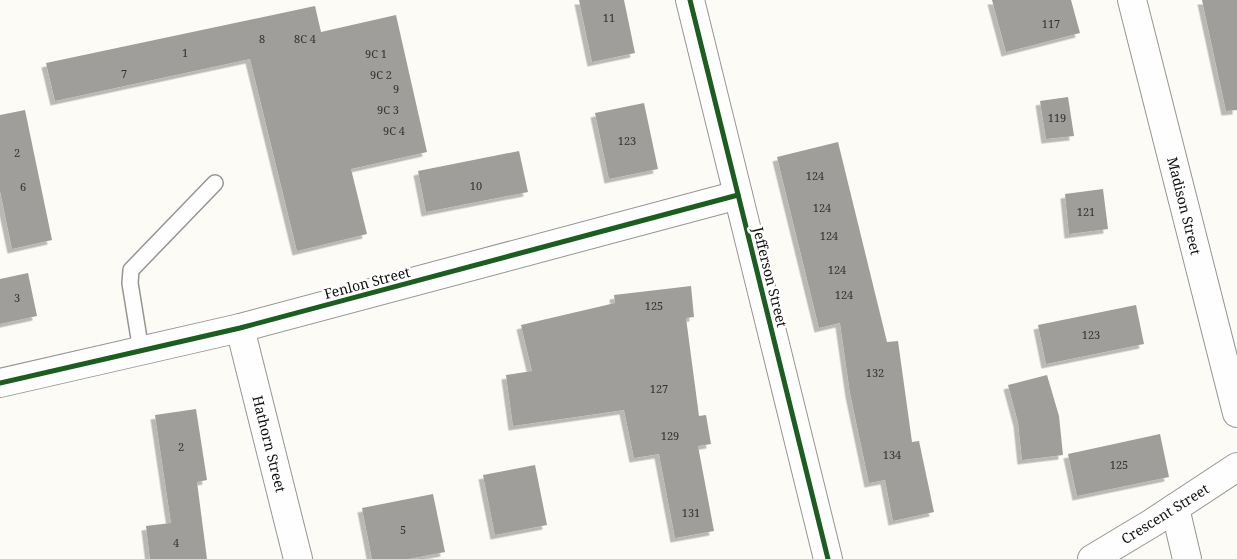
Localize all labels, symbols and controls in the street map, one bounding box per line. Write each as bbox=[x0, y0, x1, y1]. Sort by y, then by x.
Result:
house number: 11 bbox=[603, 10, 615, 25]
house number: 117 bbox=[1042, 16, 1060, 31]
house number: 8 bbox=[259, 31, 265, 46]
house number: 8C 4 bbox=[294, 31, 316, 46]
house number: 1 bbox=[182, 45, 188, 60]
house number: 9C 1 bbox=[365, 46, 387, 61]
house number: 7 bbox=[121, 66, 127, 81]
house number: 9C 2 bbox=[370, 67, 392, 82]
house number: 9 bbox=[393, 81, 399, 96]
house number: 9C 3 bbox=[377, 102, 399, 117]
house number: 119 bbox=[1048, 110, 1066, 125]
house number: 9C 4 bbox=[383, 123, 405, 138]
house number: 123 bbox=[618, 133, 636, 148]
house number: 2 bbox=[14, 145, 20, 160]
street label: Madison Street bbox=[1163, 155, 1206, 257]
house number: 124 bbox=[806, 168, 824, 183]
house number: 10 bbox=[470, 178, 482, 193]
house number: 6 bbox=[20, 179, 26, 194]
house number: 124 bbox=[813, 200, 831, 215]
house number: 121 bbox=[1077, 204, 1095, 219]
street label: Jefferson Street bbox=[749, 224, 792, 329]
house number: 124 bbox=[820, 228, 838, 243]
street label: Fenlon Street bbox=[322, 262, 412, 303]
house number: 124 bbox=[828, 262, 846, 277]
house number: 124 bbox=[835, 287, 853, 302]
house number: 3 bbox=[14, 290, 20, 305]
house number: 125 bbox=[645, 298, 663, 313]
house number: 123 bbox=[1082, 327, 1100, 342]
house number: 132 bbox=[866, 365, 884, 380]
house number: 127 bbox=[650, 381, 668, 396]
street label: Hathorn Street bbox=[248, 393, 291, 494]
house number: 129 bbox=[661, 428, 679, 443]
house number: 2 bbox=[178, 439, 184, 454]
house number: 134 bbox=[883, 447, 901, 462]
house number: 125 bbox=[1110, 457, 1128, 472]
street label: Crescent Street bbox=[1117, 479, 1212, 548]
house number: 131 bbox=[682, 505, 700, 520]
house number: 5 bbox=[400, 522, 406, 537]
house number: 4 bbox=[173, 535, 179, 550]

